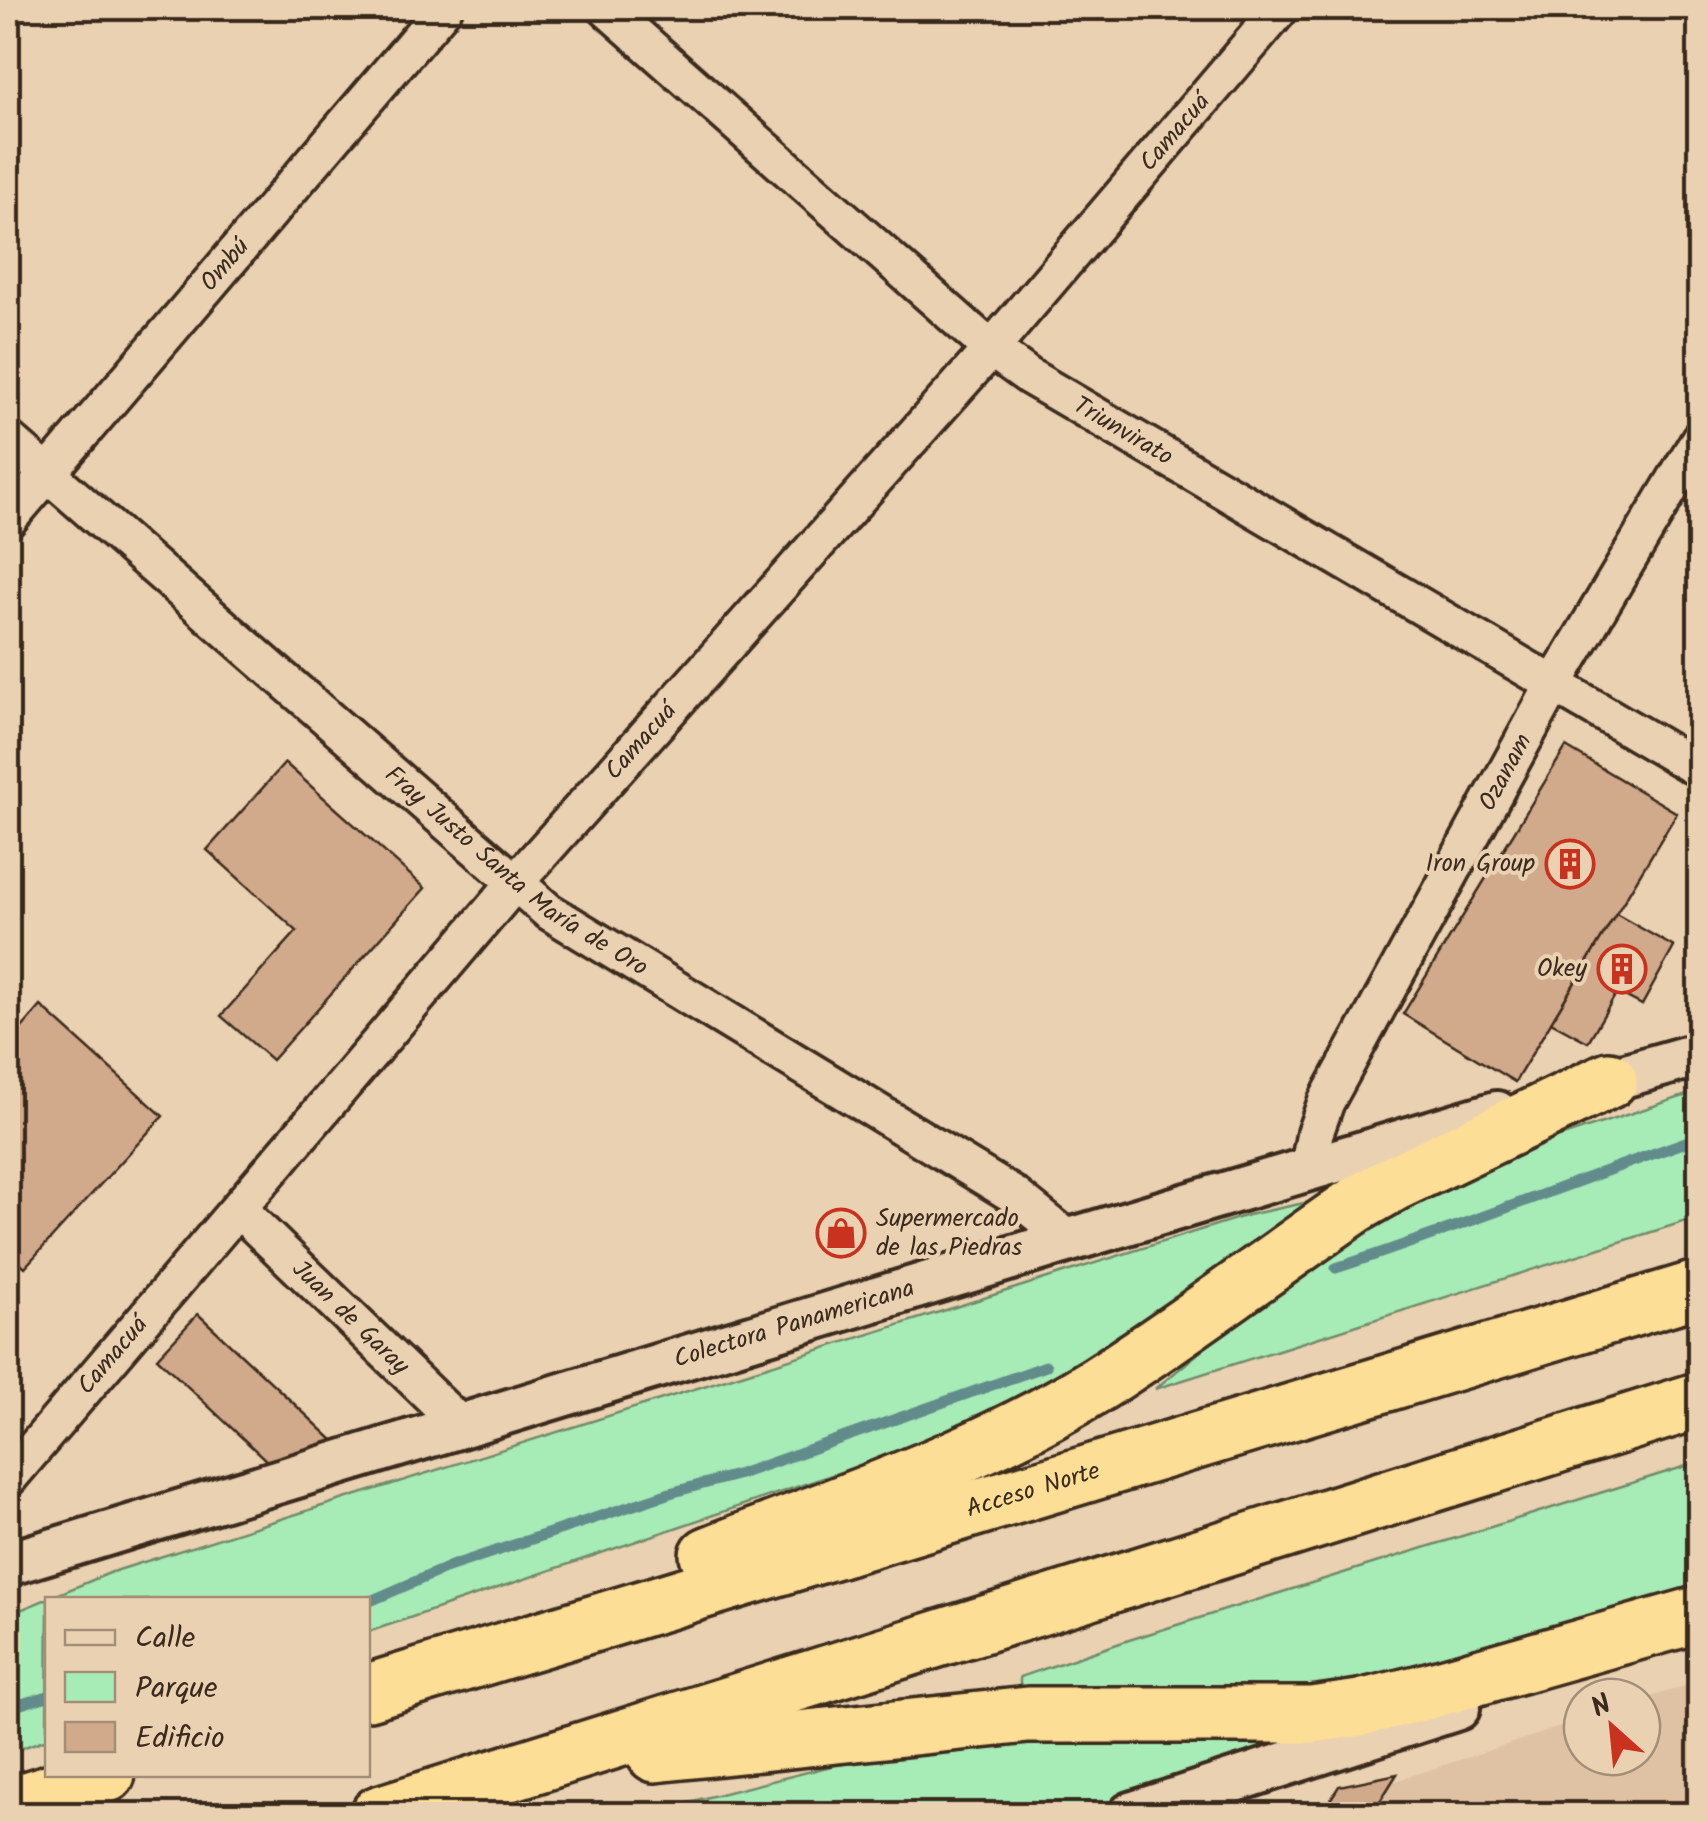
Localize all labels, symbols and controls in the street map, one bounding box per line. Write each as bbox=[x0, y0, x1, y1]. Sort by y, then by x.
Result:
street label: Camacuá bbox=[1130, 82, 1222, 181]
street label: Ombú bbox=[190, 228, 261, 301]
street label: Triunvirato bbox=[1065, 386, 1181, 477]
street label: Camacuá bbox=[595, 692, 689, 790]
street label: Ozanam bbox=[1468, 726, 1543, 818]
street label: Fray Justo Santa María de Oro bbox=[375, 756, 656, 987]
building icon: Iron Group bbox=[1544, 838, 1596, 890]
place label: Iron Group bbox=[1425, 844, 1535, 884]
building icon: Okey bbox=[1596, 943, 1648, 995]
place label: Okey bbox=[1537, 949, 1587, 989]
place label: Supermercado de las Piedras bbox=[876, 1199, 1023, 1268]
shop icon: Supermercado de las Piedras bbox=[815, 1207, 867, 1259]
street label: Juan de Garay bbox=[282, 1251, 419, 1385]
street label: Colectora Panamericana bbox=[669, 1269, 919, 1380]
street label: Camacuá bbox=[67, 1305, 160, 1404]
street label: Acceso Norte bbox=[961, 1451, 1105, 1529]
legend bbox=[45, 1597, 370, 1777]
text: Calle bbox=[135, 1615, 195, 1663]
text: Parque bbox=[135, 1665, 217, 1713]
north arrow bbox=[1562, 1677, 1662, 1777]
text: N bbox=[1584, 1683, 1620, 1731]
text: Edificio bbox=[135, 1715, 225, 1763]

